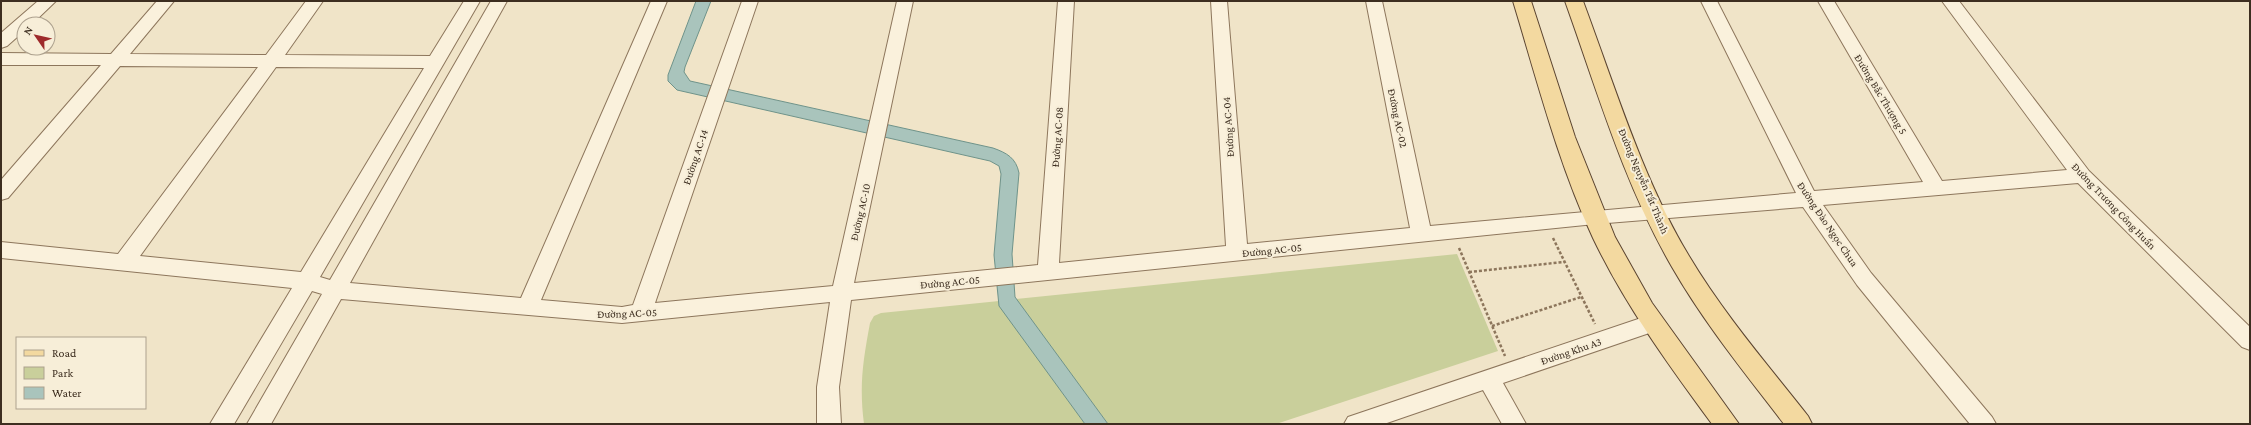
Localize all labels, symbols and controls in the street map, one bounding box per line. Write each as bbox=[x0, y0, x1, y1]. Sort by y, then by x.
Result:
north arrow bbox=[16, 16, 56, 56]
text: N bbox=[21, 24, 35, 37]
street label: Đường Bắc Thượng 5 bbox=[1851, 52, 1910, 137]
street label: Đường AC-02 bbox=[1385, 87, 1410, 149]
street label: Đường AC-04 bbox=[1220, 96, 1237, 158]
street label: Đường AC-08 bbox=[1049, 106, 1066, 168]
street label: Đường AC-14 bbox=[680, 127, 711, 187]
street label: Đường Nguyễn Tất Thành bbox=[1615, 127, 1672, 236]
street label: Đường Trương Công Huấn bbox=[2069, 160, 2159, 253]
street label: Đường Đào Ngọc Chua bbox=[1794, 179, 1861, 269]
street label: Đường AC-10 bbox=[848, 182, 873, 242]
street label: Đường AC-05 bbox=[1242, 241, 1303, 260]
street label: Đường AC-05 bbox=[920, 273, 981, 292]
street label: Đường AC-05 bbox=[597, 306, 657, 321]
street label: Đường Khu A3 bbox=[1539, 335, 1603, 368]
legend bbox=[16, 337, 146, 409]
text: Road bbox=[52, 346, 77, 360]
text: Park bbox=[52, 366, 74, 380]
text: Water bbox=[52, 386, 82, 400]

